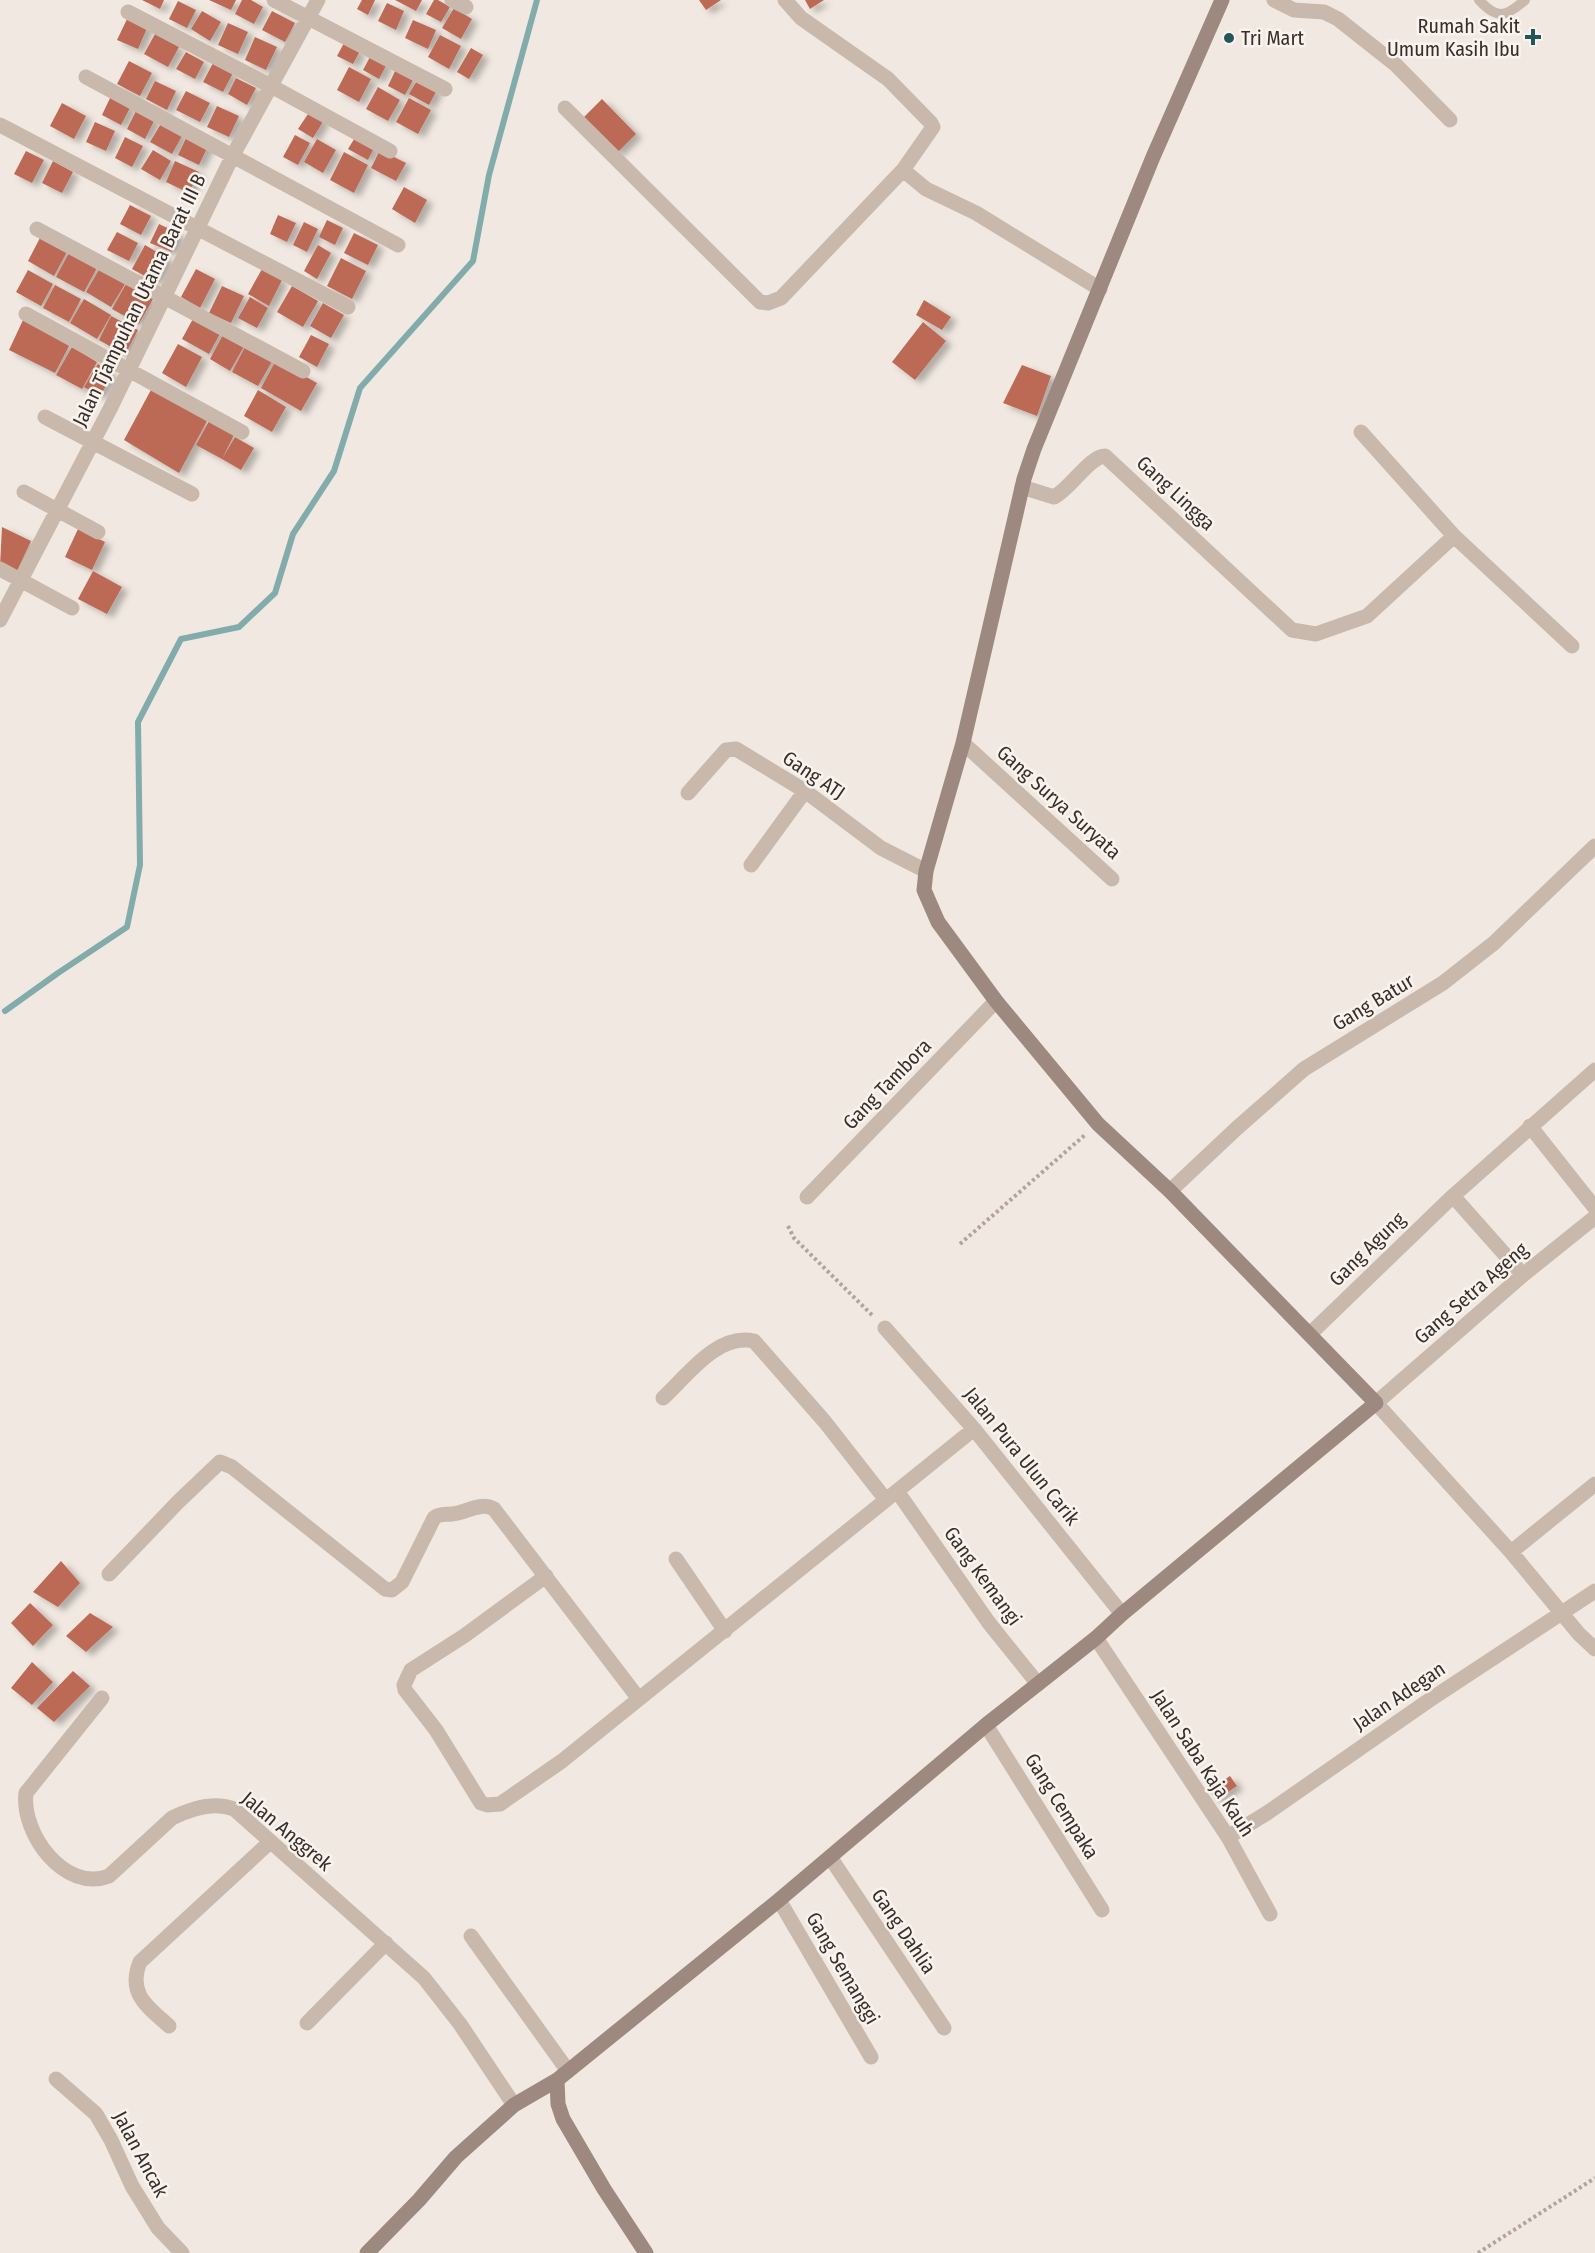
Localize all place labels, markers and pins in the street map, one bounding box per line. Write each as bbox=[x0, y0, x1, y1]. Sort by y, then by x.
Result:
place label: Rumah Sakit Umum Kasih Ibu bbox=[1387, 14, 1520, 61]
place label: Tri Mart bbox=[1241, 26, 1304, 50]
marker: Rumah Sakit Umum Kasih Ibu bbox=[1524, 28, 1542, 46]
marker: Tri Mart bbox=[1222, 31, 1236, 45]

